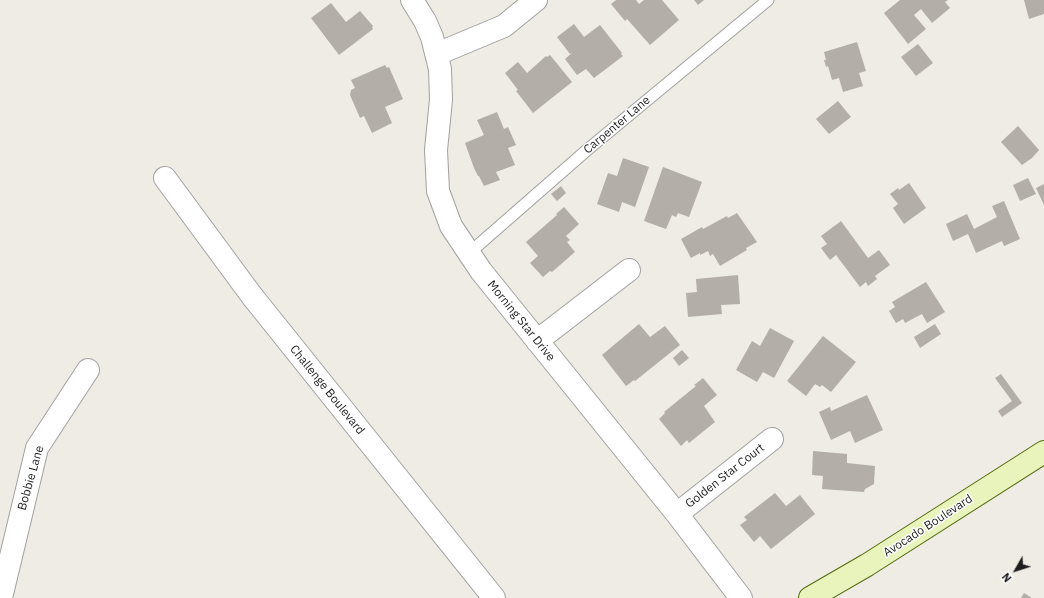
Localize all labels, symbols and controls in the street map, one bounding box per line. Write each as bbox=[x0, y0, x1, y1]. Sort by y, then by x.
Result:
street label: Carpenter Lane bbox=[581, 93, 653, 157]
street label: Morning Star Drive bbox=[484, 278, 558, 364]
street label: Challenge Boulevard bbox=[287, 342, 367, 438]
street label: Golden Star Court bbox=[683, 441, 767, 511]
street label: Bobbie Lane bbox=[15, 444, 47, 512]
street label: Avocado Boulevard bbox=[881, 492, 975, 560]
north arrow bbox=[996, 550, 1036, 590]
text: N bbox=[999, 570, 1015, 585]

